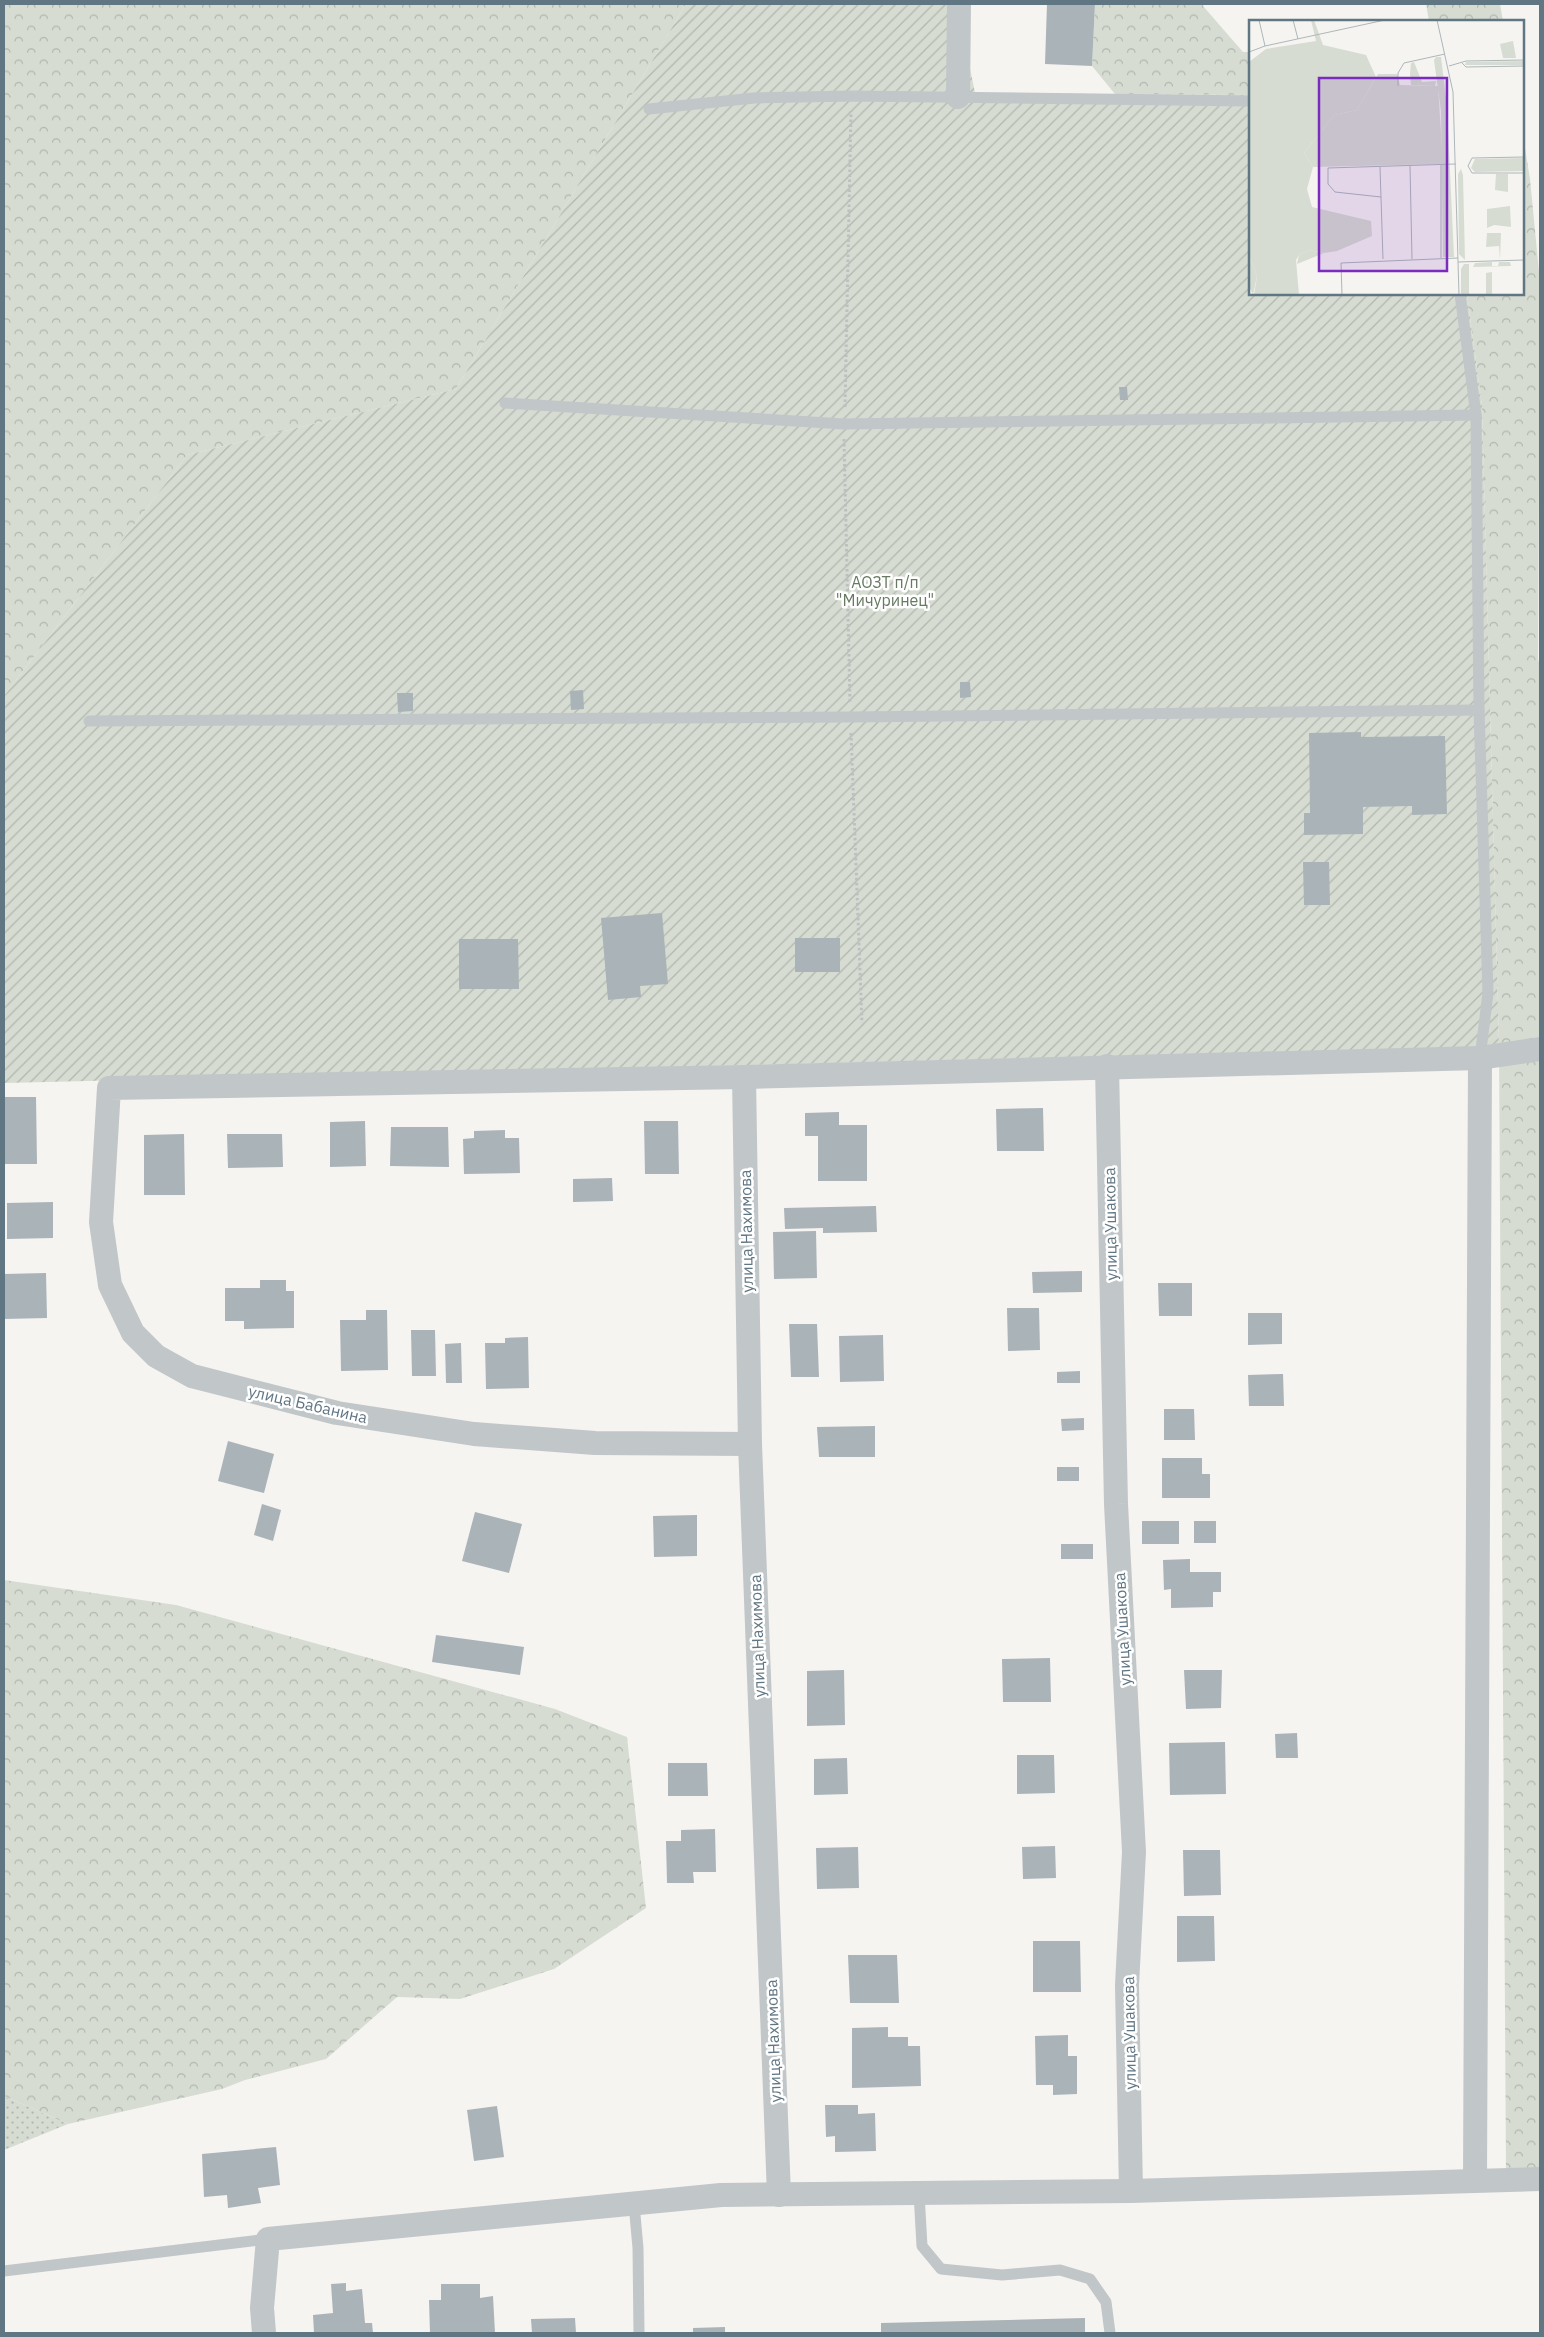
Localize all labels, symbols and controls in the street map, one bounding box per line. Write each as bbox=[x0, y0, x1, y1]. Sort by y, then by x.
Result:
inset map bbox=[1249, 20, 1524, 295]
park label: АОЗТ п/п "Мичуринец" bbox=[836, 572, 934, 610]
street label: улица Ушакова bbox=[1099, 1167, 1121, 1281]
street label: улица Нахимова bbox=[735, 1169, 757, 1293]
street label: улица Бабанина bbox=[247, 1381, 370, 1427]
street label: улица Ушакова bbox=[1109, 1571, 1135, 1686]
street label: улица Нахимова bbox=[745, 1574, 769, 1698]
street label: улица Ушакова bbox=[1118, 1976, 1140, 2090]
street label: улица Нахимова bbox=[761, 1979, 785, 2103]

